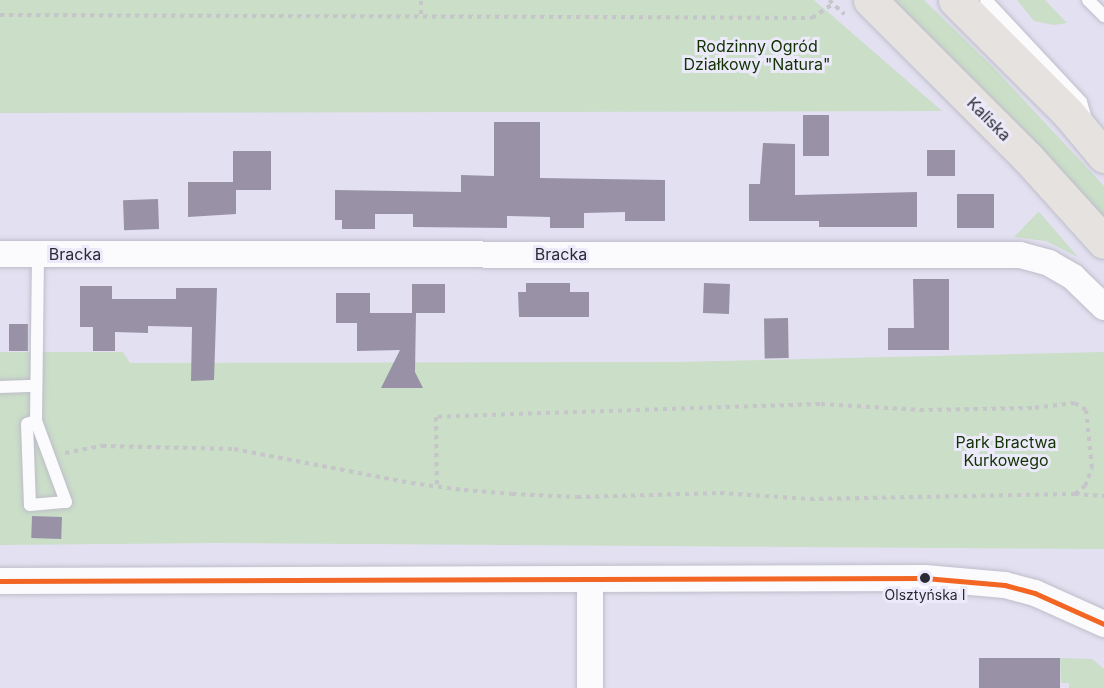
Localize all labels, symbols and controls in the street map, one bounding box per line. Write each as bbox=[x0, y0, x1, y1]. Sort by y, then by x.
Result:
park label: Rodzinny Ogród Działkowy "Natura" bbox=[683, 36, 831, 74]
street label: Kaliska bbox=[963, 93, 1015, 145]
street label: Bracka bbox=[49, 244, 101, 264]
street label: Bracka bbox=[535, 244, 587, 264]
park label: Park Bractwa Kurkowego bbox=[956, 432, 1056, 470]
marker: Olsztyńska I bbox=[919, 572, 931, 584]
place label: Olsztyńska I bbox=[885, 587, 965, 603]

